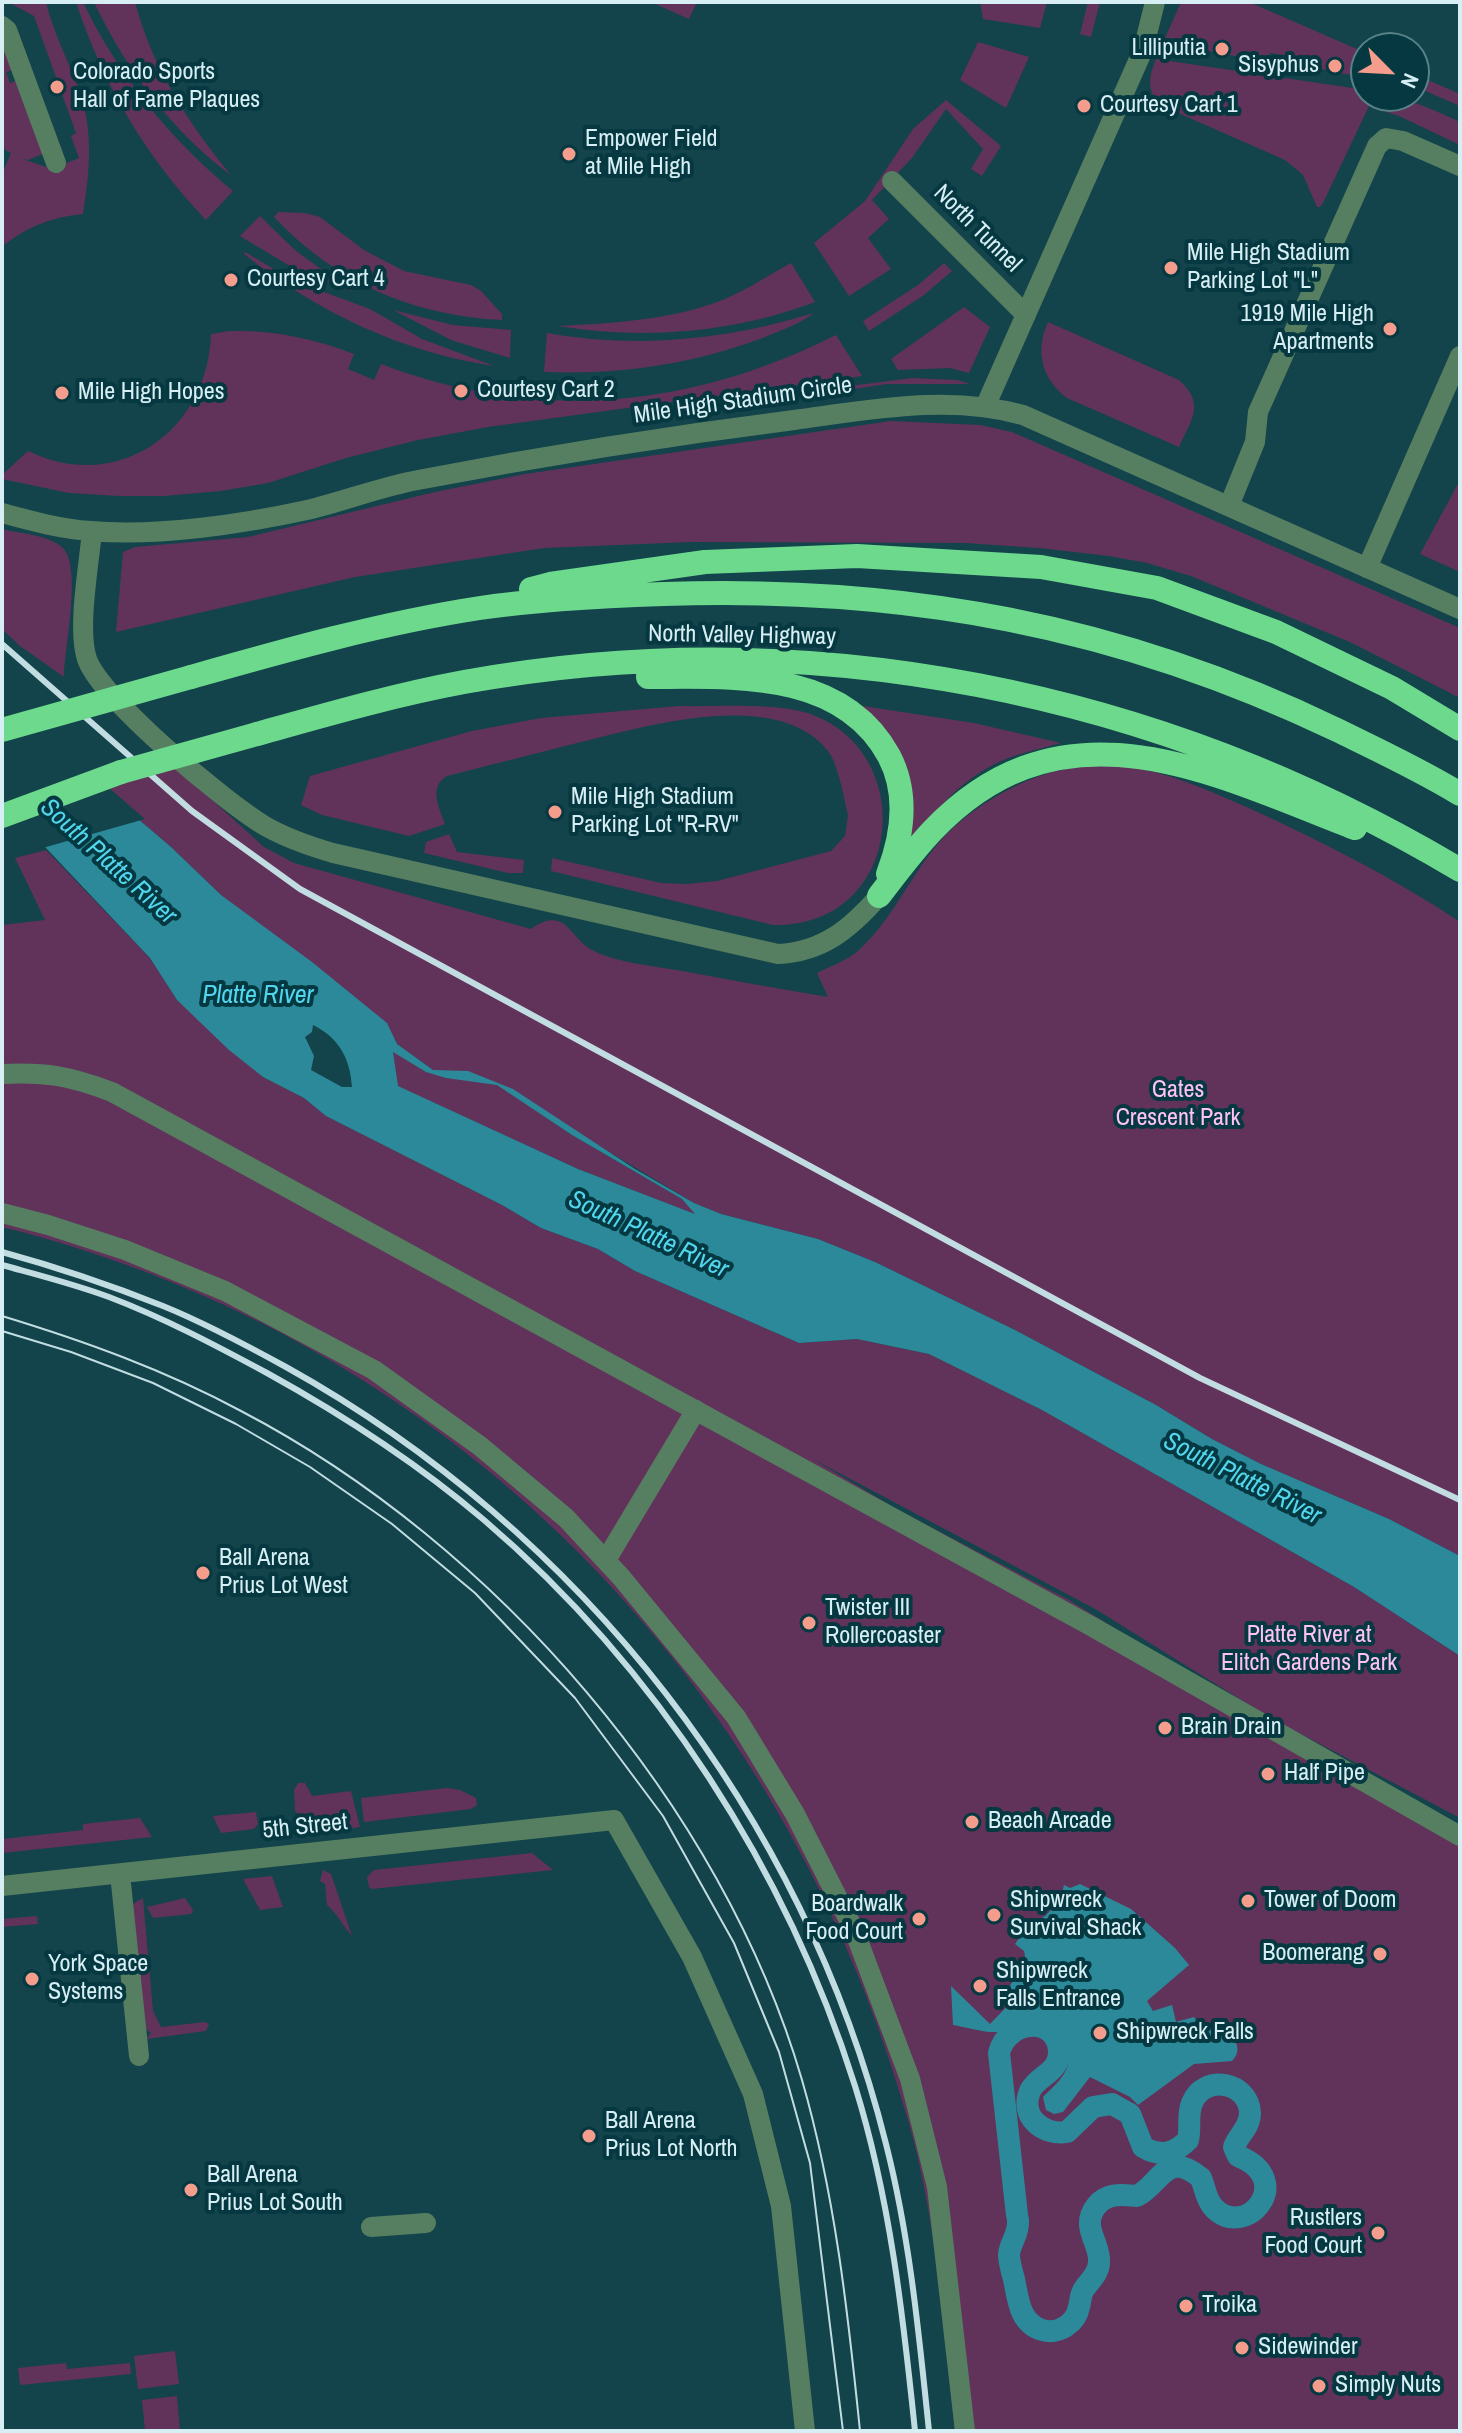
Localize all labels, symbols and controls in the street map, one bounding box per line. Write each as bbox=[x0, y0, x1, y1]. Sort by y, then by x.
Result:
north arrow bbox=[1350, 32, 1430, 112]
place label: Lilliputia bbox=[1132, 35, 1206, 63]
marker: Lilliputia bbox=[1213, 40, 1231, 58]
place label: Sisyphus bbox=[1238, 52, 1319, 80]
marker: Sisyphus bbox=[1326, 57, 1344, 75]
place label: Colorado Sports Hall of Fame Plaques bbox=[73, 59, 260, 115]
text: N bbox=[1394, 69, 1426, 93]
marker: Colorado Sports Hall of Fame Plaques bbox=[48, 78, 66, 96]
place label: Courtesy Cart 1 bbox=[1100, 92, 1238, 120]
marker: Courtesy Cart 1 bbox=[1075, 97, 1093, 115]
place label: Empower Field at Mile High bbox=[585, 126, 717, 182]
marker: Empower Field at Mile High bbox=[560, 145, 578, 163]
street label: North Tunnel bbox=[927, 179, 1027, 279]
place label: Mile High Stadium Parking Lot "L" bbox=[1187, 240, 1350, 296]
marker: Mile High Stadium Parking Lot "L" bbox=[1162, 259, 1180, 277]
place label: Courtesy Cart 4 bbox=[247, 266, 385, 294]
marker: Courtesy Cart 4 bbox=[222, 271, 240, 289]
place label: 1919 Mile High Apartments bbox=[1241, 301, 1374, 357]
marker: 1919 Mile High Apartments bbox=[1381, 320, 1399, 338]
street label: Mile High Stadium Circle bbox=[632, 371, 854, 431]
place label: Courtesy Cart 2 bbox=[477, 377, 615, 405]
place label: Mile High Hopes bbox=[78, 379, 225, 407]
marker: Courtesy Cart 2 bbox=[452, 382, 470, 400]
marker: Mile High Hopes bbox=[53, 384, 71, 402]
street label: North Valley Highway bbox=[648, 620, 836, 652]
place label: Mile High Stadium Parking Lot "R-RV" bbox=[571, 784, 739, 840]
water label: South Platte River bbox=[33, 793, 183, 931]
marker: Mile High Stadium Parking Lot "R-RV" bbox=[546, 803, 564, 821]
water label: Platte River bbox=[202, 980, 314, 1012]
park label: Gates Crescent Park bbox=[1116, 1077, 1240, 1133]
water label: South Platte River bbox=[563, 1184, 733, 1286]
water label: South Platte River bbox=[1158, 1426, 1326, 1532]
place label: Ball Arena Prius Lot West bbox=[219, 1545, 348, 1601]
marker: Ball Arena Prius Lot West bbox=[194, 1564, 212, 1582]
place label: Twister III Rollercoaster bbox=[825, 1595, 941, 1651]
marker: Twister III Rollercoaster bbox=[800, 1614, 818, 1632]
park label: Platte River at Elitch Gardens Park bbox=[1221, 1622, 1397, 1678]
place label: Brain Drain bbox=[1181, 1714, 1282, 1742]
marker: Brain Drain bbox=[1156, 1719, 1174, 1737]
place label: Half Pipe bbox=[1284, 1760, 1365, 1788]
marker: Half Pipe bbox=[1259, 1765, 1277, 1783]
street label: 5th Street bbox=[261, 1808, 349, 1846]
place label: Beach Arcade bbox=[988, 1808, 1112, 1836]
marker: Beach Arcade bbox=[963, 1813, 981, 1831]
place label: Shipwreck Survival Shack bbox=[1010, 1887, 1141, 1943]
place label: Tower of Doom bbox=[1264, 1887, 1396, 1915]
place label: Boardwalk Food Court bbox=[806, 1891, 903, 1947]
marker: Tower of Doom bbox=[1239, 1892, 1257, 1910]
marker: Shipwreck Survival Shack bbox=[985, 1906, 1003, 1924]
marker: Boardwalk Food Court bbox=[910, 1910, 928, 1928]
place label: Boomerang bbox=[1262, 1940, 1364, 1968]
marker: Boomerang bbox=[1371, 1945, 1389, 1963]
place label: York Space Systems bbox=[48, 1951, 148, 2007]
place label: Shipwreck Falls Entrance bbox=[996, 1958, 1121, 2014]
marker: York Space Systems bbox=[23, 1970, 41, 1988]
marker: Shipwreck Falls Entrance bbox=[971, 1977, 989, 1995]
place label: Shipwreck Falls bbox=[1116, 2019, 1254, 2047]
marker: Shipwreck Falls bbox=[1091, 2024, 1109, 2042]
place label: Ball Arena Prius Lot North bbox=[605, 2108, 737, 2164]
marker: Ball Arena Prius Lot North bbox=[580, 2127, 598, 2145]
place label: Ball Arena Prius Lot South bbox=[207, 2162, 343, 2218]
marker: Ball Arena Prius Lot South bbox=[182, 2181, 200, 2199]
place label: Rustlers Food Court bbox=[1265, 2205, 1362, 2261]
marker: Rustlers Food Court bbox=[1369, 2224, 1387, 2242]
place label: Troika bbox=[1202, 2292, 1257, 2320]
marker: Troika bbox=[1177, 2297, 1195, 2315]
place label: Sidewinder bbox=[1258, 2334, 1358, 2362]
marker: Sidewinder bbox=[1233, 2339, 1251, 2357]
place label: Simply Nuts bbox=[1335, 2372, 1441, 2400]
marker: Simply Nuts bbox=[1310, 2377, 1328, 2395]

